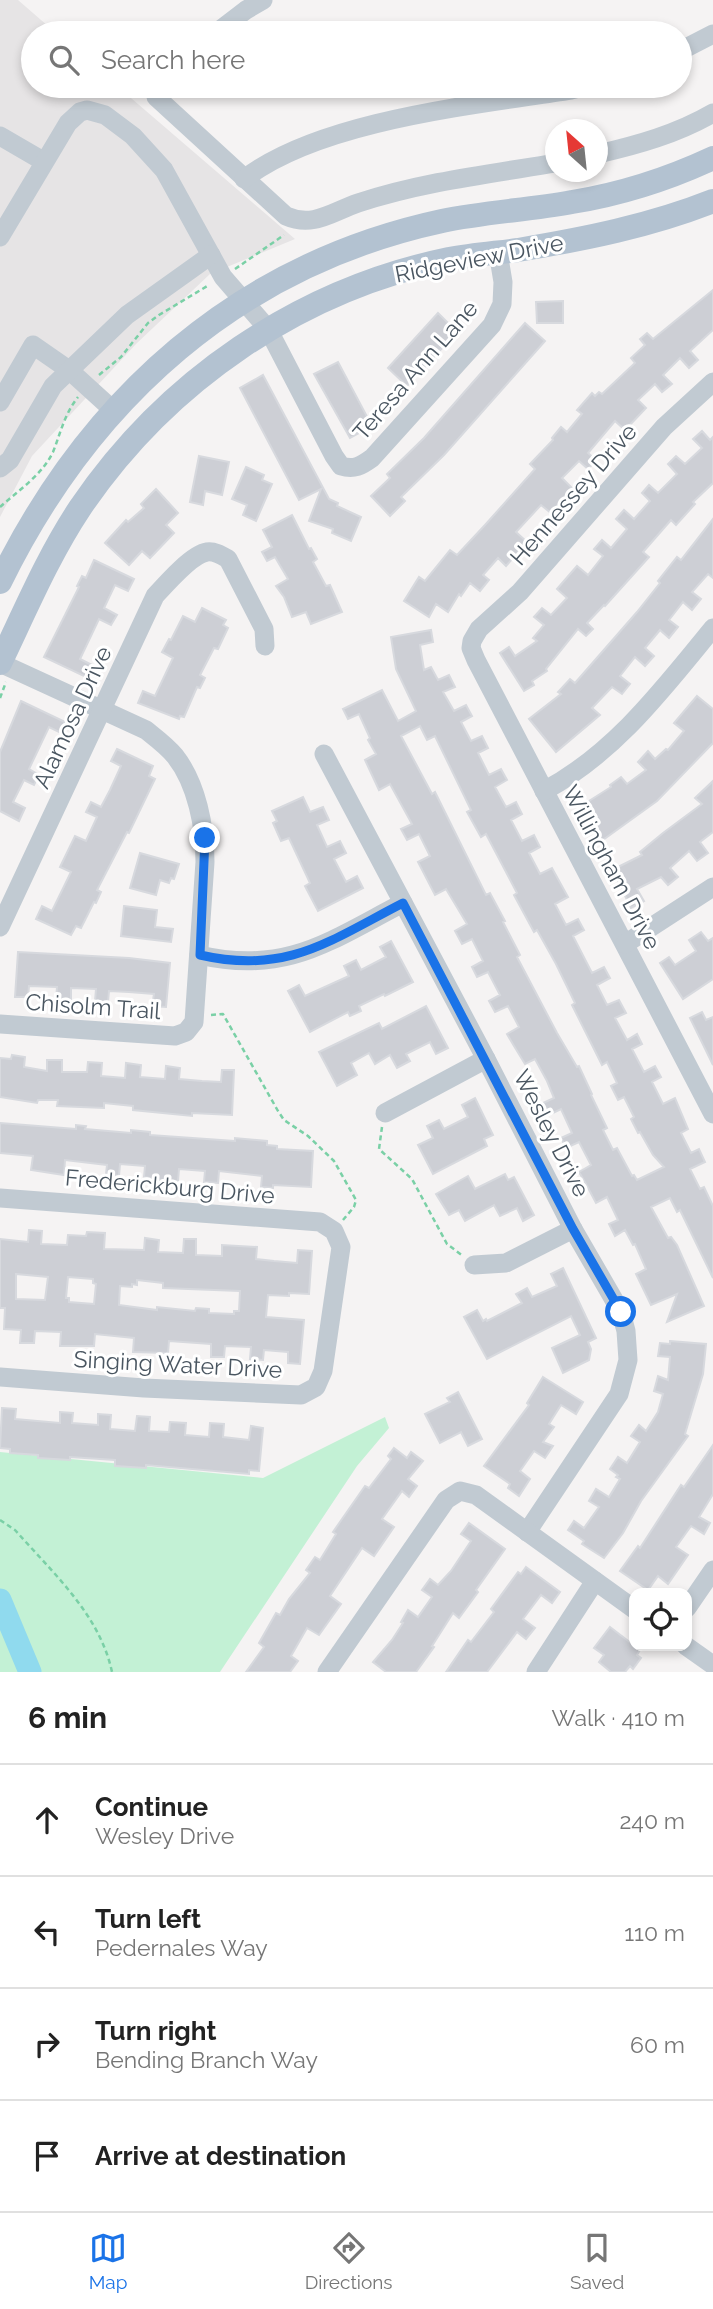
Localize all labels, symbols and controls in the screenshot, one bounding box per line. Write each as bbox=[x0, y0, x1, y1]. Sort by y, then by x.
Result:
search box bbox=[21, 21, 692, 98]
icon: search bbox=[45, 41, 83, 79]
text: Search here bbox=[101, 45, 245, 75]
north arrow bbox=[545, 119, 608, 182]
street label: Ridgeview Drive bbox=[393, 228, 565, 288]
street label: Teresa Ann Lane bbox=[347, 295, 483, 445]
street label: Hennessey Drive bbox=[504, 418, 642, 570]
street label: Alamosa Drive bbox=[27, 642, 117, 792]
street label: Willingham Drive bbox=[557, 780, 667, 954]
route end bbox=[189, 822, 220, 853]
street label: Chisolm Trail bbox=[25, 988, 162, 1024]
street label: Wesley Drive bbox=[508, 1065, 596, 1201]
street label: Frederickburg Drive bbox=[64, 1163, 276, 1209]
route start bbox=[605, 1296, 636, 1327]
street label: Singing Water Drive bbox=[73, 1345, 283, 1383]
map controls bbox=[629, 1588, 692, 1651]
button: locate bbox=[629, 1588, 692, 1651]
text: 6 min bbox=[28, 1700, 107, 1735]
text: Walk · 410 m bbox=[552, 1704, 685, 1731]
text: Continue bbox=[95, 1792, 208, 1822]
icon: ahead bbox=[28, 1801, 66, 1839]
text: 240 m bbox=[619, 1807, 685, 1834]
text: Wesley Drive bbox=[95, 1822, 234, 1849]
text: Turn left bbox=[95, 1904, 201, 1934]
icon: left bbox=[28, 1913, 66, 1951]
text: 110 m bbox=[624, 1919, 685, 1946]
text: Pedernales Way bbox=[95, 1934, 268, 1961]
text: Turn right bbox=[95, 2016, 216, 2046]
icon: right bbox=[28, 2025, 66, 2063]
text: 60 m bbox=[630, 2031, 685, 2058]
text: Bending Branch Way bbox=[95, 2046, 318, 2073]
icon: arrive bbox=[28, 2137, 66, 2175]
text: Arrive at destination bbox=[95, 2141, 346, 2171]
tab: Map bbox=[89, 2229, 127, 2293]
tab: Directions bbox=[305, 2229, 393, 2293]
tab: Saved bbox=[570, 2229, 624, 2293]

